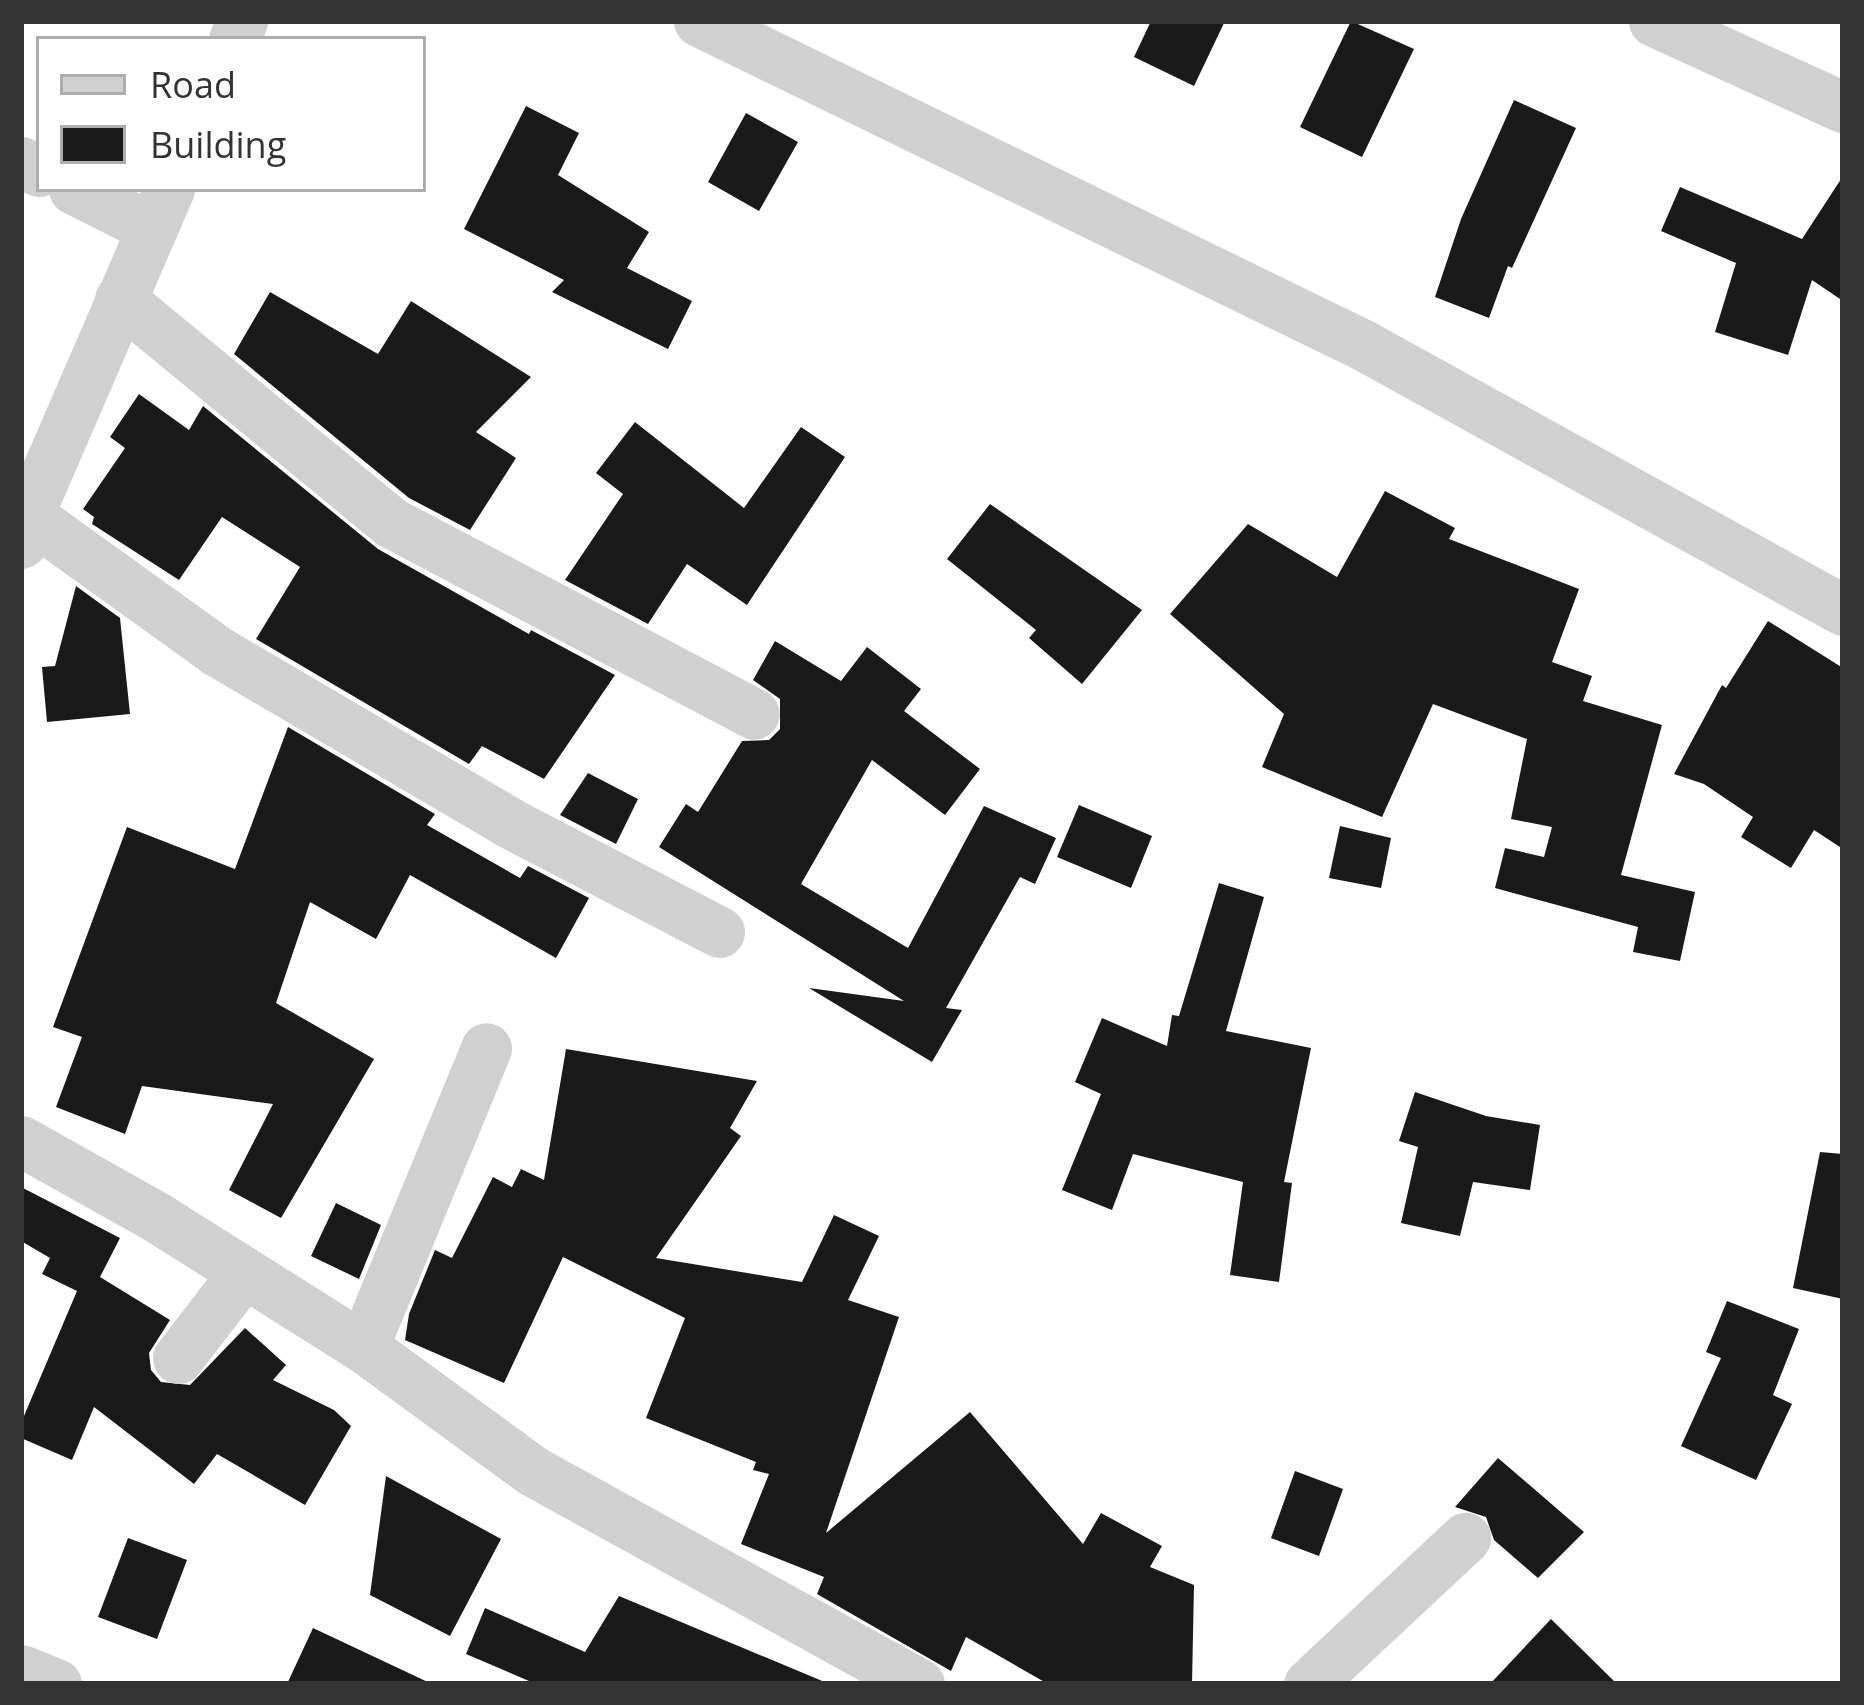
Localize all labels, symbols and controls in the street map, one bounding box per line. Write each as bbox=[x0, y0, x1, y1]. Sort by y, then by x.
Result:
legend bbox=[36, 36, 426, 192]
text: Road bbox=[150, 60, 236, 109]
text: Building bbox=[150, 120, 286, 169]

